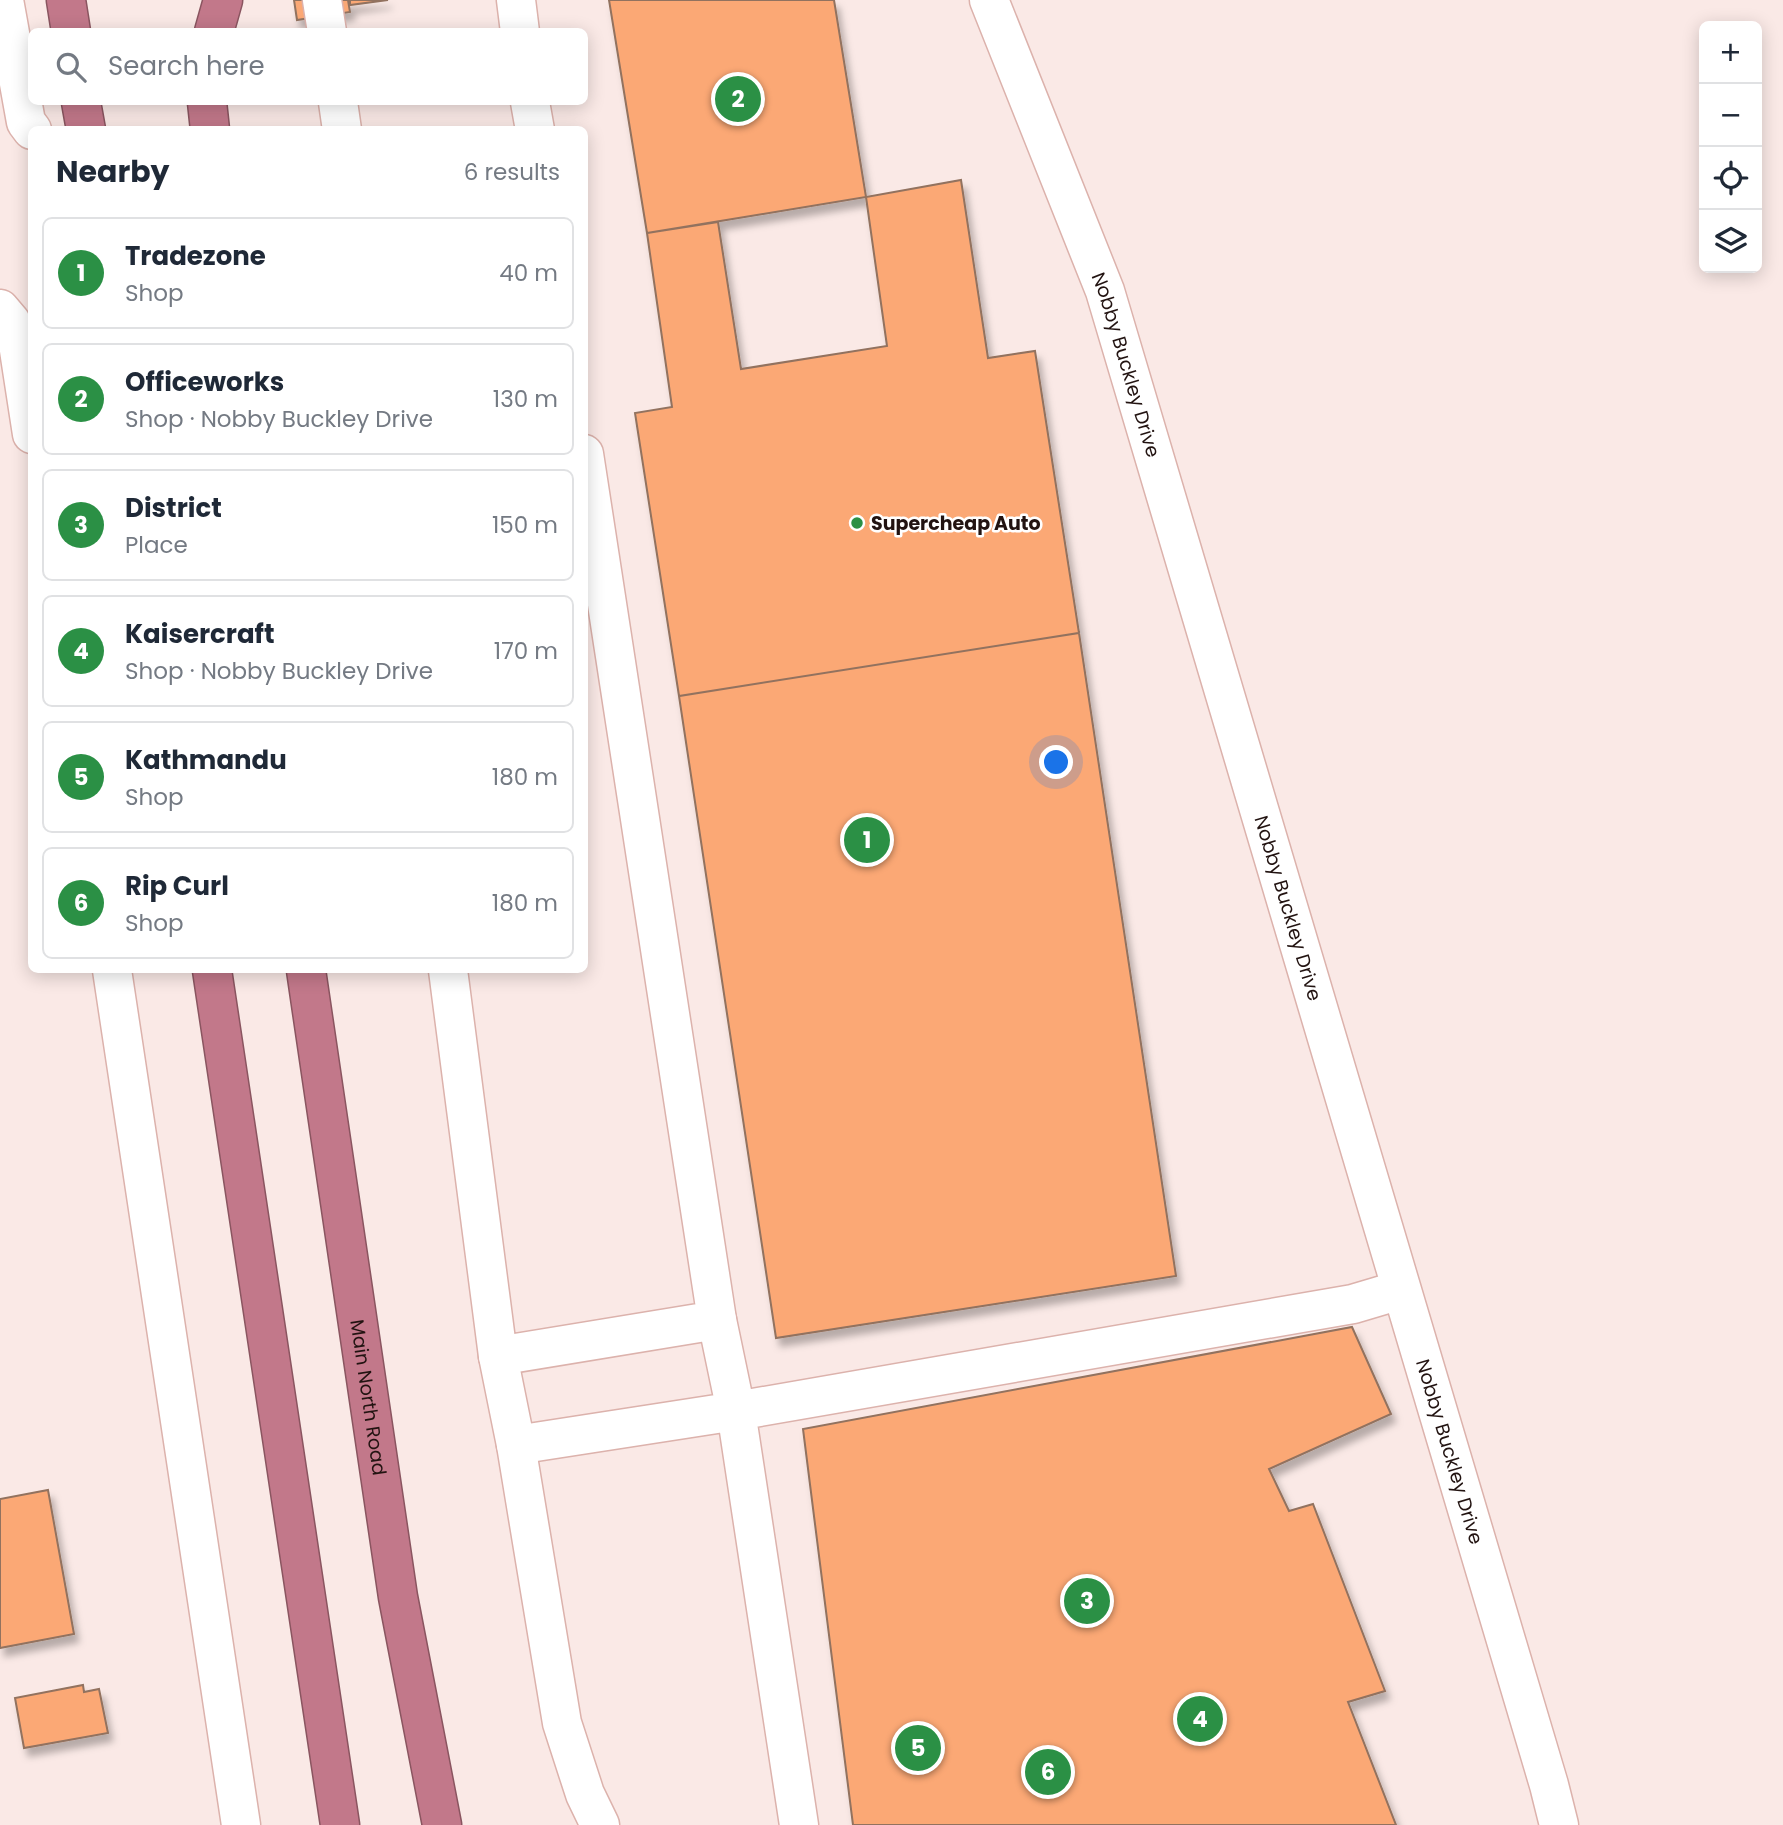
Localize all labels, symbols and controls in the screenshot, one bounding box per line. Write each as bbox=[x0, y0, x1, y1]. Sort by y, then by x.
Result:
map controls bbox=[1699, 21, 1762, 273]
button: + bbox=[1699, 21, 1762, 84]
search box bbox=[28, 28, 588, 105]
icon: search bbox=[52, 48, 90, 86]
text: Search here bbox=[108, 48, 265, 84]
pin: 2 bbox=[715, 73, 761, 125]
button: − bbox=[1699, 84, 1762, 147]
button: locate bbox=[1699, 147, 1762, 210]
text: Nearby bbox=[56, 150, 170, 193]
text: 6 results bbox=[464, 156, 560, 188]
button: layers bbox=[1699, 210, 1762, 273]
text: Tradezone bbox=[125, 238, 266, 274]
text: 1 bbox=[77, 257, 85, 289]
text: 40 m bbox=[499, 257, 558, 289]
street label: Nobby Buckley Drive bbox=[1085, 268, 1167, 461]
text: Shop bbox=[125, 277, 184, 309]
text: Officeworks bbox=[125, 364, 284, 400]
text: 2 bbox=[74, 383, 88, 415]
text: 130 m bbox=[493, 383, 558, 415]
text: Shop · Nobby Buckley Drive bbox=[125, 403, 433, 435]
text: District bbox=[125, 490, 222, 526]
text: 3 bbox=[74, 509, 88, 541]
text: 150 m bbox=[492, 509, 558, 541]
place label: Supercheap Auto bbox=[871, 510, 1041, 537]
marker: Supercheap Auto bbox=[849, 515, 865, 531]
text: Place bbox=[125, 529, 188, 561]
text: Kaisercraft bbox=[125, 616, 275, 652]
text: 4 bbox=[73, 635, 89, 667]
text: 170 m bbox=[494, 635, 558, 667]
text: Shop · Nobby Buckley Drive bbox=[125, 655, 433, 687]
text: Kathmandu bbox=[125, 742, 287, 778]
your location bbox=[1039, 745, 1073, 779]
text: 5 bbox=[74, 761, 88, 793]
text: 180 m bbox=[492, 761, 558, 793]
text: Shop bbox=[125, 781, 184, 813]
street label: Nobby Buckley Drive bbox=[1248, 812, 1328, 1004]
pin: 1 bbox=[844, 814, 890, 866]
text: Rip Curl bbox=[125, 868, 229, 904]
text: 6 bbox=[74, 887, 88, 919]
text: 180 m bbox=[492, 887, 558, 919]
text: Shop bbox=[125, 907, 184, 939]
street label: Main North Road bbox=[343, 1318, 393, 1477]
street label: Nobby Buckley Drive bbox=[1409, 1356, 1490, 1548]
pin: 3 bbox=[1064, 1575, 1110, 1627]
pin: 4 bbox=[1177, 1693, 1223, 1745]
pin: 5 bbox=[895, 1722, 941, 1774]
pin: 6 bbox=[1025, 1746, 1071, 1798]

